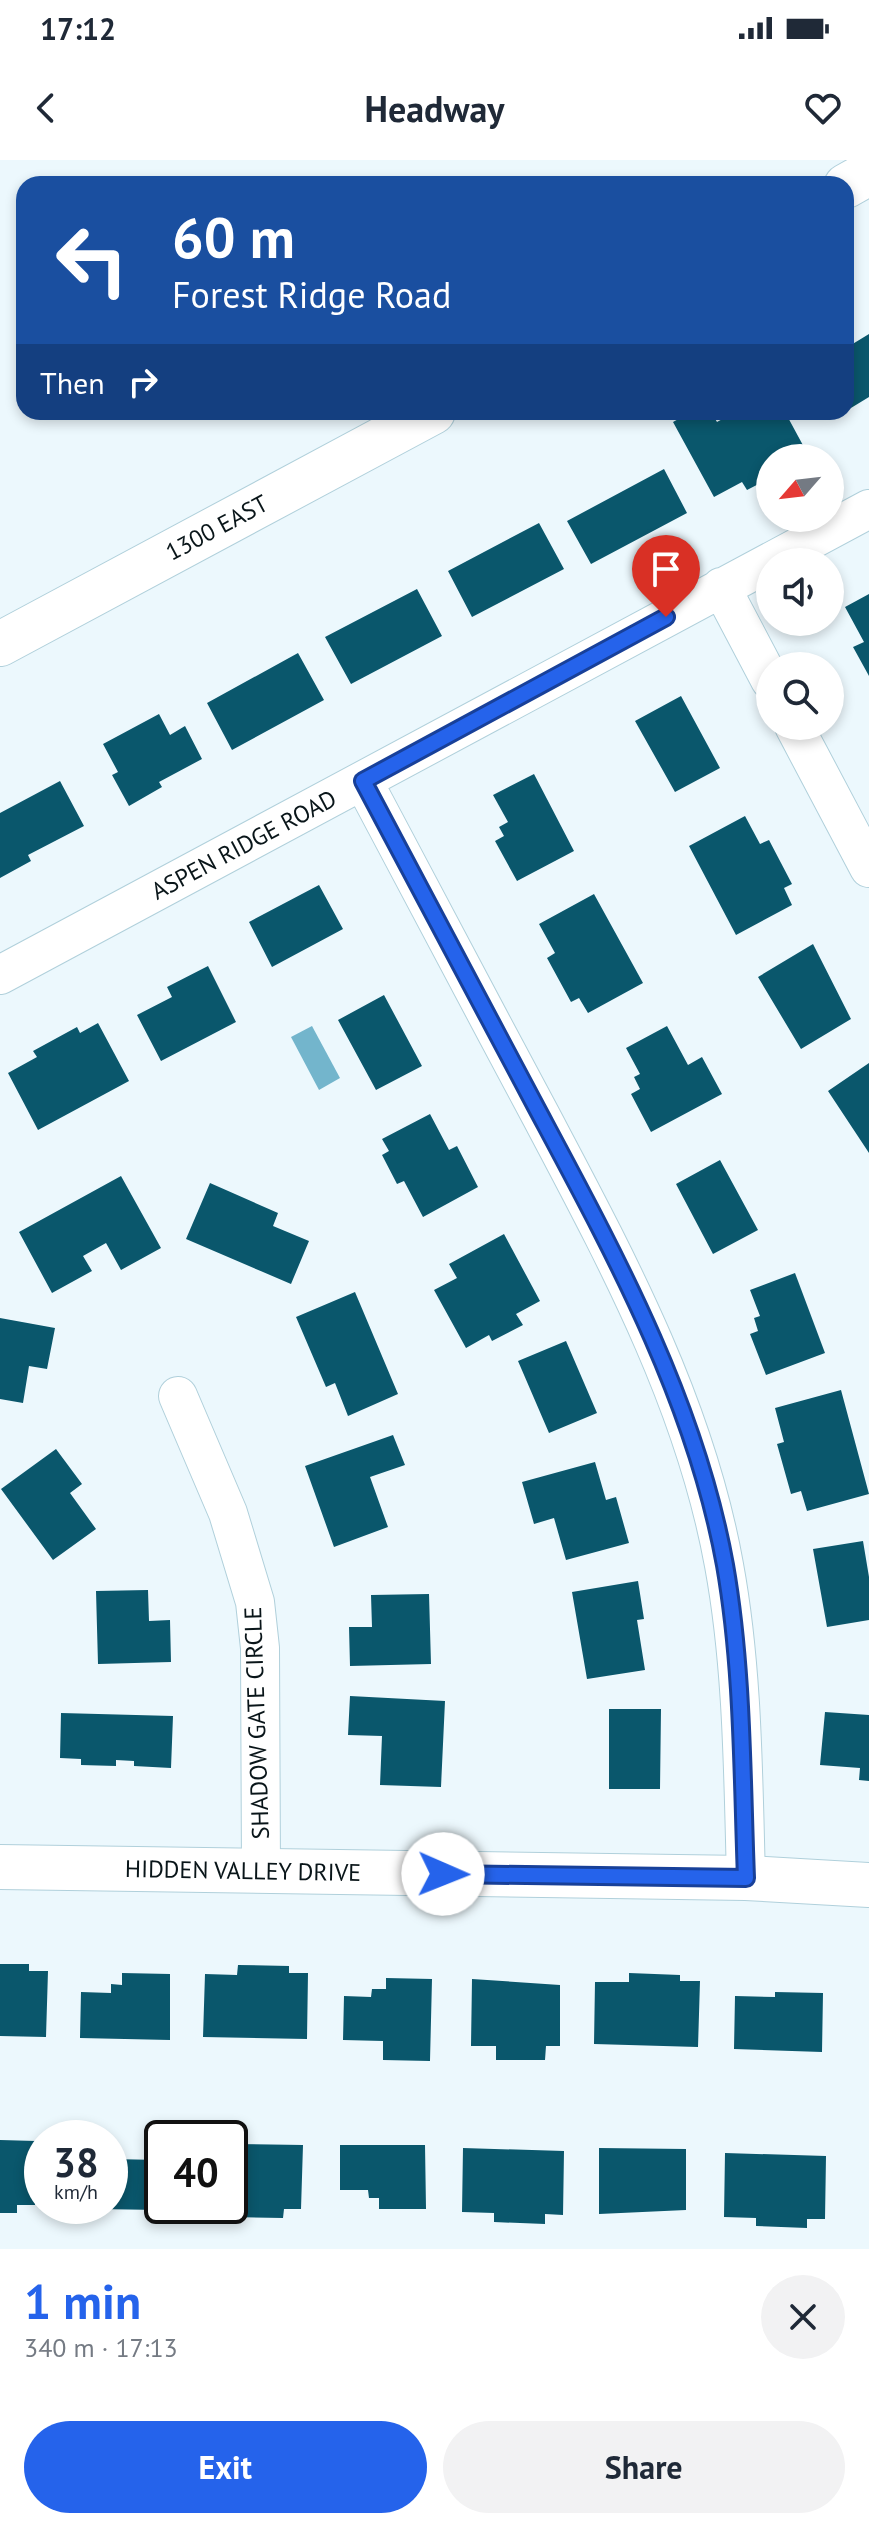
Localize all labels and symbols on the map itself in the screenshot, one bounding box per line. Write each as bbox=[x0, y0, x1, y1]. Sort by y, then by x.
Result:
north arrow bbox=[756, 444, 844, 532]
street label: 1300 EAST bbox=[160, 488, 273, 567]
pin bbox=[632, 535, 700, 617]
street label: ASPEN RIDGE ROAD bbox=[146, 783, 342, 906]
street label: SHADOW GATE CIRCLE bbox=[237, 1606, 276, 1840]
position arrow bbox=[401, 1832, 485, 1916]
street label: HIDDEN VALLEY DRIVE bbox=[125, 1853, 361, 1888]
speed limit sign: 40 bbox=[144, 2120, 248, 2224]

